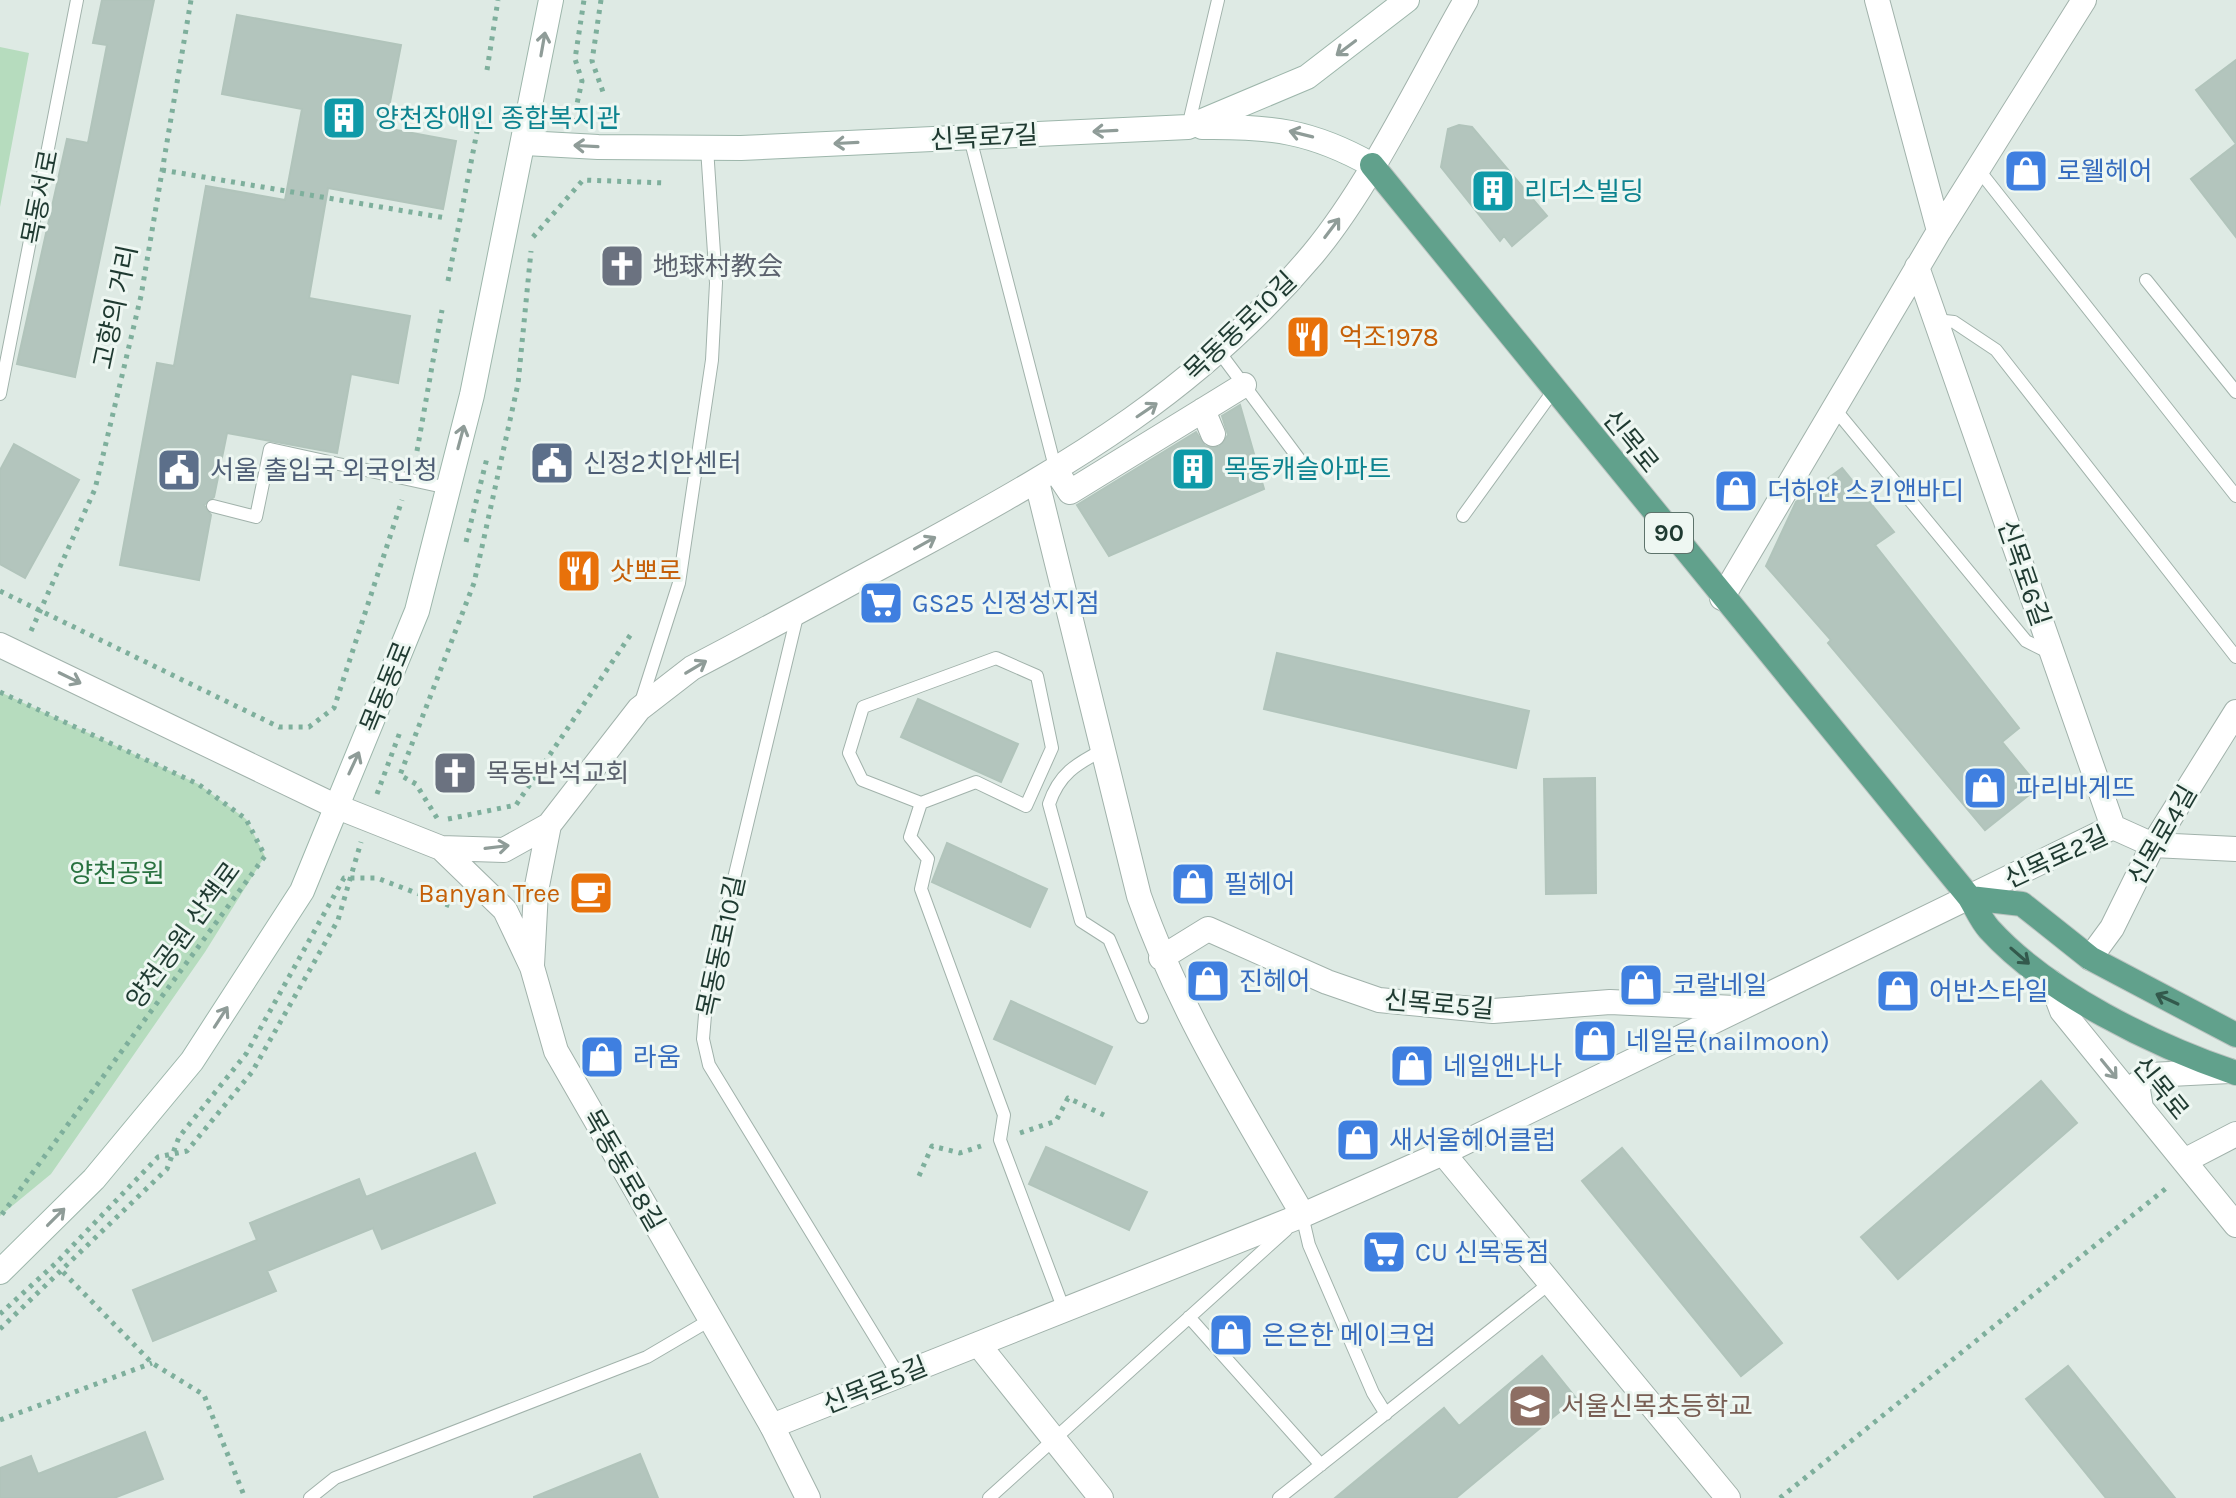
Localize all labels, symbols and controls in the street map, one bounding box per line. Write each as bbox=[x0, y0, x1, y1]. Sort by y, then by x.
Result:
one-way arrow bbox=[537, 32, 552, 57]
one-way arrow bbox=[1336, 40, 1357, 57]
building icon: 양천장애인 종합복지관 bbox=[320, 94, 368, 142]
place label: 양천장애인 종합복지관 bbox=[375, 103, 620, 134]
street label: 신목로7길 bbox=[929, 119, 1039, 156]
one-way arrow bbox=[1093, 124, 1119, 139]
one-way arrow bbox=[1288, 125, 1314, 140]
one-way arrow bbox=[833, 136, 860, 151]
one-way arrow bbox=[573, 139, 600, 154]
street label: 목동서로 bbox=[16, 147, 65, 247]
shop icon: 로웰헤어 bbox=[2002, 147, 2050, 195]
place label: 로웰헤어 bbox=[2057, 156, 2153, 187]
building icon: 리더스빌딩 bbox=[1469, 167, 1517, 215]
place label: 리더스빌딩 bbox=[1524, 176, 1644, 207]
one-way arrow bbox=[1324, 218, 1341, 239]
street label: 고향의 거리 bbox=[87, 242, 144, 372]
church icon: 地球村教会 bbox=[598, 242, 646, 290]
place label: 地球村教会 bbox=[653, 251, 783, 282]
street label: 목동동로10길 bbox=[1178, 265, 1303, 387]
restaurant icon: 억조1978 bbox=[1284, 313, 1332, 361]
place label: 억조1978 bbox=[1339, 322, 1439, 353]
one-way arrow bbox=[1136, 401, 1158, 418]
street label: 신목로 bbox=[1596, 404, 1665, 479]
one-way arrow bbox=[454, 425, 469, 451]
public building icon: 신정2치안센터 bbox=[528, 439, 576, 487]
building icon: 목동캐슬아파트 bbox=[1169, 445, 1217, 493]
public building icon: 서울 출입국 외국인청 bbox=[155, 446, 203, 494]
place label: 신정2치안센터 bbox=[583, 448, 742, 479]
place label: 목동캐슬아파트 bbox=[1224, 454, 1391, 485]
place label: 서울 출입국 외국인청 bbox=[210, 455, 438, 486]
shop icon: 더하얀 스킨앤바디 bbox=[1712, 467, 1760, 515]
place label: 더하얀 스킨앤바디 bbox=[1767, 476, 1965, 507]
road number: 90 bbox=[1645, 513, 1693, 553]
street label: 신목로6길 bbox=[1991, 516, 2056, 630]
one-way arrow bbox=[912, 535, 936, 550]
restaurant icon: 삿뽀로 bbox=[555, 547, 603, 595]
place label: 삿뽀로 bbox=[610, 556, 682, 587]
supermarket icon: GS25 신정성지점 bbox=[857, 579, 905, 627]
place label: GS25 신정성지점 bbox=[912, 588, 1100, 619]
street label: 목동동로 bbox=[354, 637, 419, 737]
one-way arrow bbox=[684, 659, 707, 675]
one-way arrow bbox=[58, 671, 82, 686]
church icon: 목동반석교회 bbox=[431, 749, 479, 797]
one-way arrow bbox=[347, 752, 362, 776]
place label: 목동반석교회 bbox=[486, 758, 630, 789]
shop icon: 파리바게뜨 bbox=[1961, 764, 2009, 812]
place label: 파리바게뜨 bbox=[2016, 773, 2136, 804]
street label: 신목로4길 bbox=[2121, 780, 2203, 891]
street label: 신목로2길 bbox=[1999, 820, 2113, 895]
one-way arrow bbox=[484, 840, 510, 855]
street label: 양천공원 산책로 bbox=[120, 856, 247, 1015]
park label: 양천공원 bbox=[69, 858, 165, 889]
shop icon: 필헤어 bbox=[1169, 860, 1217, 908]
cafe icon: Banyan Tree bbox=[567, 869, 615, 917]
place label: 필헤어 bbox=[1224, 869, 1296, 900]
street label: 목동동로10길 bbox=[691, 873, 752, 1020]
place label: Banyan Tree bbox=[418, 878, 560, 909]
one-way arrow bbox=[2010, 947, 2030, 965]
shop icon: 진헤어 bbox=[1184, 957, 1232, 1005]
shop icon: 코랄네일 bbox=[1617, 961, 1665, 1009]
place label: 진헤어 bbox=[1239, 966, 1311, 997]
shop icon: 어반스타일 bbox=[1874, 967, 1922, 1015]
place label: 코랄네일 bbox=[1672, 970, 1768, 1001]
place label: 어반스타일 bbox=[1929, 976, 2049, 1007]
street label: 신목로5길 bbox=[1383, 984, 1495, 1025]
one-way arrow bbox=[2155, 991, 2179, 1006]
one-way arrow bbox=[213, 1006, 229, 1029]
shop icon: 네일문(nailmoon) bbox=[1571, 1017, 1619, 1065]
place label: 네일문(nailmoon) bbox=[1626, 1026, 1830, 1057]
shop icon: 라움 bbox=[578, 1033, 626, 1081]
place label: 라움 bbox=[633, 1042, 681, 1073]
shop icon: 네일앤나나 bbox=[1388, 1042, 1436, 1090]
place label: 네일앤나나 bbox=[1443, 1051, 1563, 1082]
street label: 신목로 bbox=[2126, 1051, 2195, 1126]
one-way arrow bbox=[2100, 1058, 2118, 1079]
street label: 목동동로8길 bbox=[576, 1104, 671, 1237]
shop icon: 새서울헤어클럽 bbox=[1334, 1116, 1382, 1164]
place label: 새서울헤어클럽 bbox=[1389, 1125, 1556, 1156]
one-way arrow bbox=[46, 1207, 65, 1227]
supermarket icon: CU 신목동점 bbox=[1360, 1228, 1408, 1276]
place label: CU 신목동점 bbox=[1415, 1237, 1550, 1268]
shop icon: 은은한 메이크업 bbox=[1207, 1311, 1255, 1359]
place label: 은은한 메이크업 bbox=[1262, 1320, 1436, 1351]
street label: 신목로5길 bbox=[818, 1350, 932, 1421]
school or university icon: 서울신목초등학교 bbox=[1506, 1382, 1554, 1430]
place label: 서울신목초등학교 bbox=[1561, 1391, 1752, 1422]

